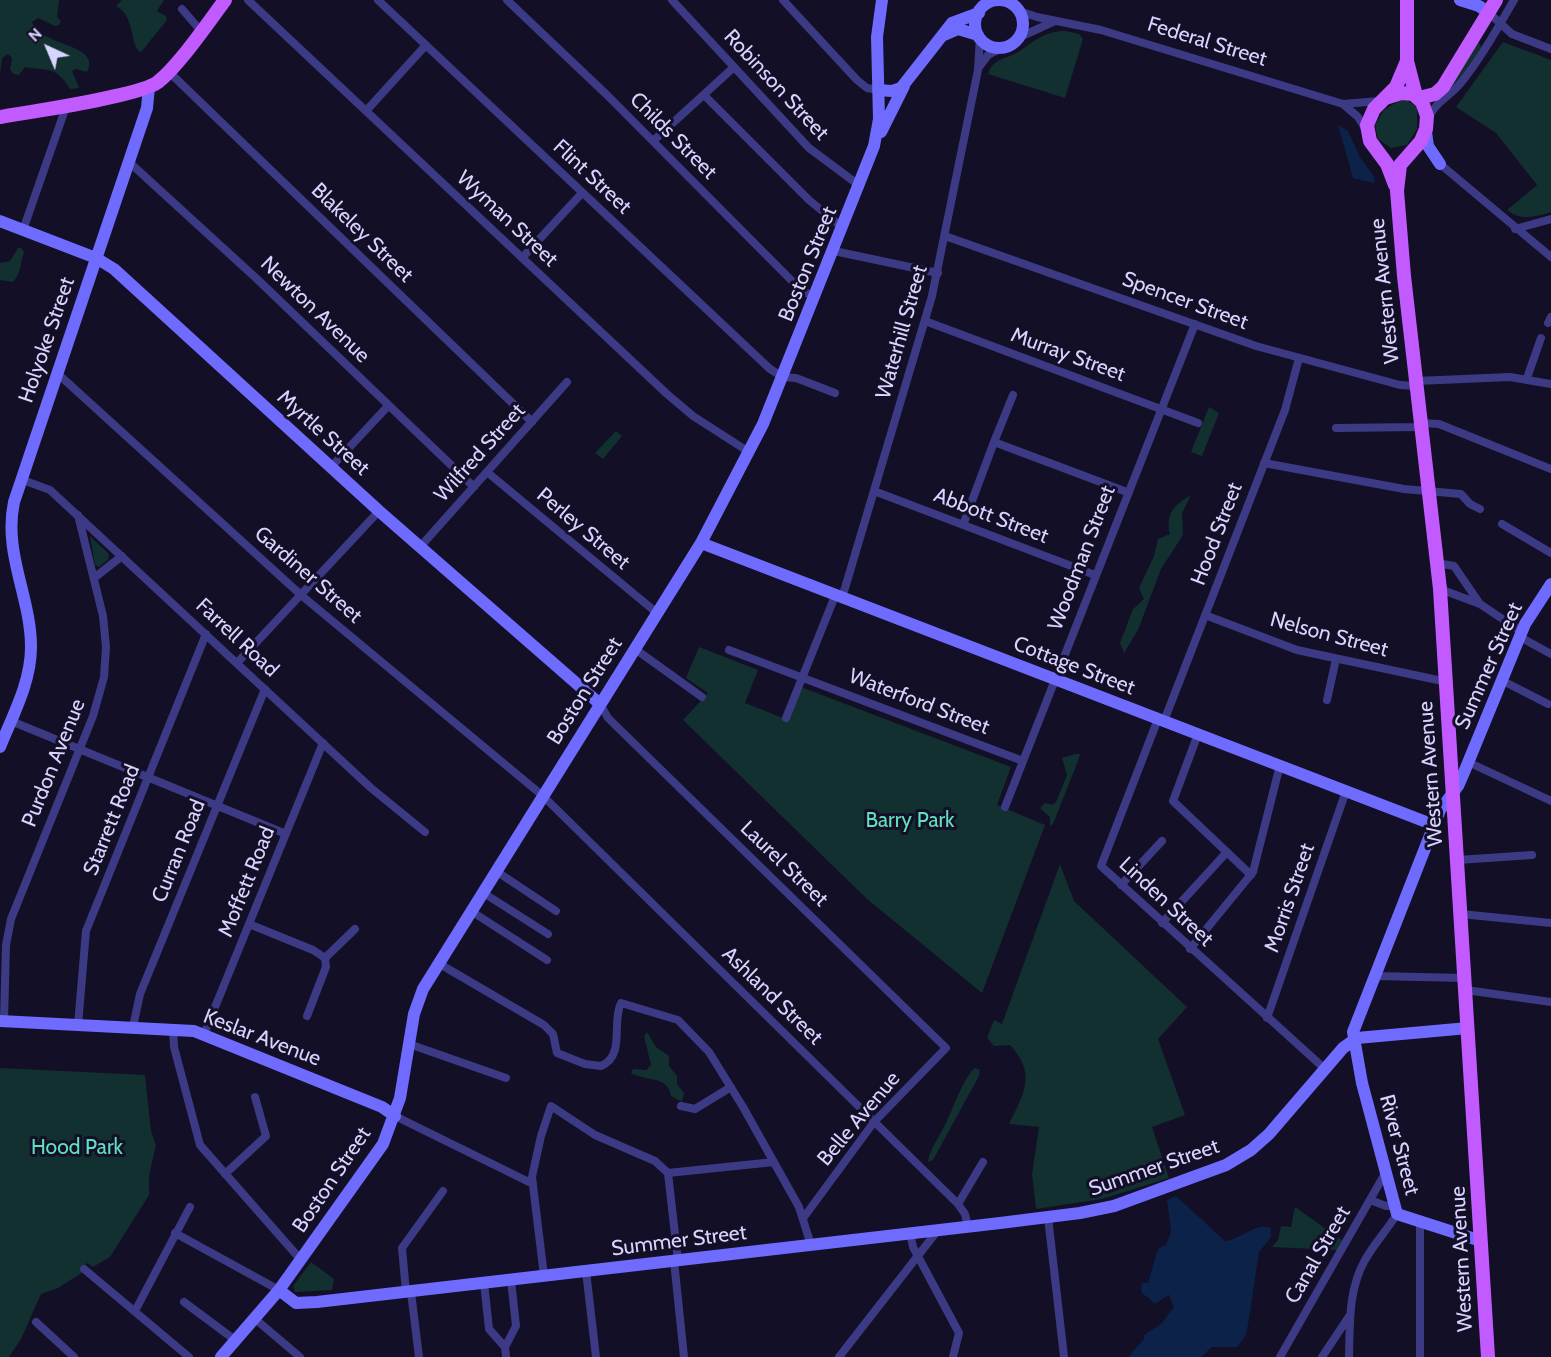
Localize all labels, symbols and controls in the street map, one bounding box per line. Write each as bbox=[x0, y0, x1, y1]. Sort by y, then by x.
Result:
street label: Federal Street bbox=[1144, 12, 1270, 72]
north arrow bbox=[18, 18, 78, 78]
text: N bbox=[24, 24, 46, 45]
street label: Robinson Street bbox=[718, 24, 834, 146]
street label: Childs Street bbox=[624, 87, 722, 185]
street label: Flint Street bbox=[548, 134, 636, 220]
street label: Wyman Street bbox=[451, 166, 563, 272]
street label: Blakeley Street bbox=[306, 178, 418, 288]
street label: Boston Street bbox=[774, 203, 842, 325]
street label: Western Avenue bbox=[1365, 217, 1405, 365]
street label: Newton Avenue bbox=[255, 252, 375, 368]
street label: Waterhill Street bbox=[871, 262, 933, 402]
street label: Spencer Street bbox=[1119, 267, 1251, 335]
street label: Holyoke Street bbox=[14, 274, 80, 406]
street label: Murray Street bbox=[1007, 323, 1129, 387]
street label: Myrtle Street bbox=[272, 385, 374, 481]
street label: Wilfred Street bbox=[429, 399, 531, 507]
street label: Hood Street bbox=[1186, 479, 1248, 589]
street label: Woodman Street bbox=[1043, 482, 1121, 634]
street label: Perley Street bbox=[531, 483, 635, 575]
street label: Abbott Street bbox=[930, 483, 1052, 549]
street label: Gardiner Street bbox=[249, 521, 367, 629]
street label: Farrell Road bbox=[190, 593, 284, 683]
street label: Summer Street bbox=[1450, 599, 1528, 733]
street label: Nelson Street bbox=[1267, 607, 1391, 663]
street label: Cottage Street bbox=[1010, 631, 1138, 701]
street label: Boston Street bbox=[542, 633, 628, 749]
street label: Waterford Street bbox=[845, 664, 993, 740]
street label: Purdon Avenue bbox=[17, 695, 91, 831]
street label: Western Avenue bbox=[1413, 700, 1449, 848]
street label: Starrett Road bbox=[78, 761, 146, 879]
street label: Curran Road bbox=[147, 796, 211, 906]
park label: Barry Park bbox=[865, 808, 955, 834]
street label: Laurel Street bbox=[735, 816, 833, 912]
street label: Moffett Road bbox=[213, 823, 281, 941]
street label: Morris Street bbox=[1260, 840, 1320, 956]
street label: Linden Street bbox=[1114, 852, 1218, 952]
street label: Ashland Street bbox=[716, 942, 828, 1050]
street label: Keslar Avenue bbox=[200, 1004, 324, 1072]
street label: Belle Avenue bbox=[812, 1067, 906, 1171]
street label: River Street bbox=[1373, 1092, 1425, 1198]
street label: Boston Street bbox=[288, 1122, 376, 1238]
street label: Summer Street bbox=[1086, 1134, 1222, 1202]
park label: Hood Park bbox=[31, 1135, 123, 1161]
street label: Western Avenue bbox=[1446, 1185, 1478, 1333]
street label: Canal Street bbox=[1280, 1202, 1356, 1308]
street label: Summer Street bbox=[610, 1220, 748, 1262]

